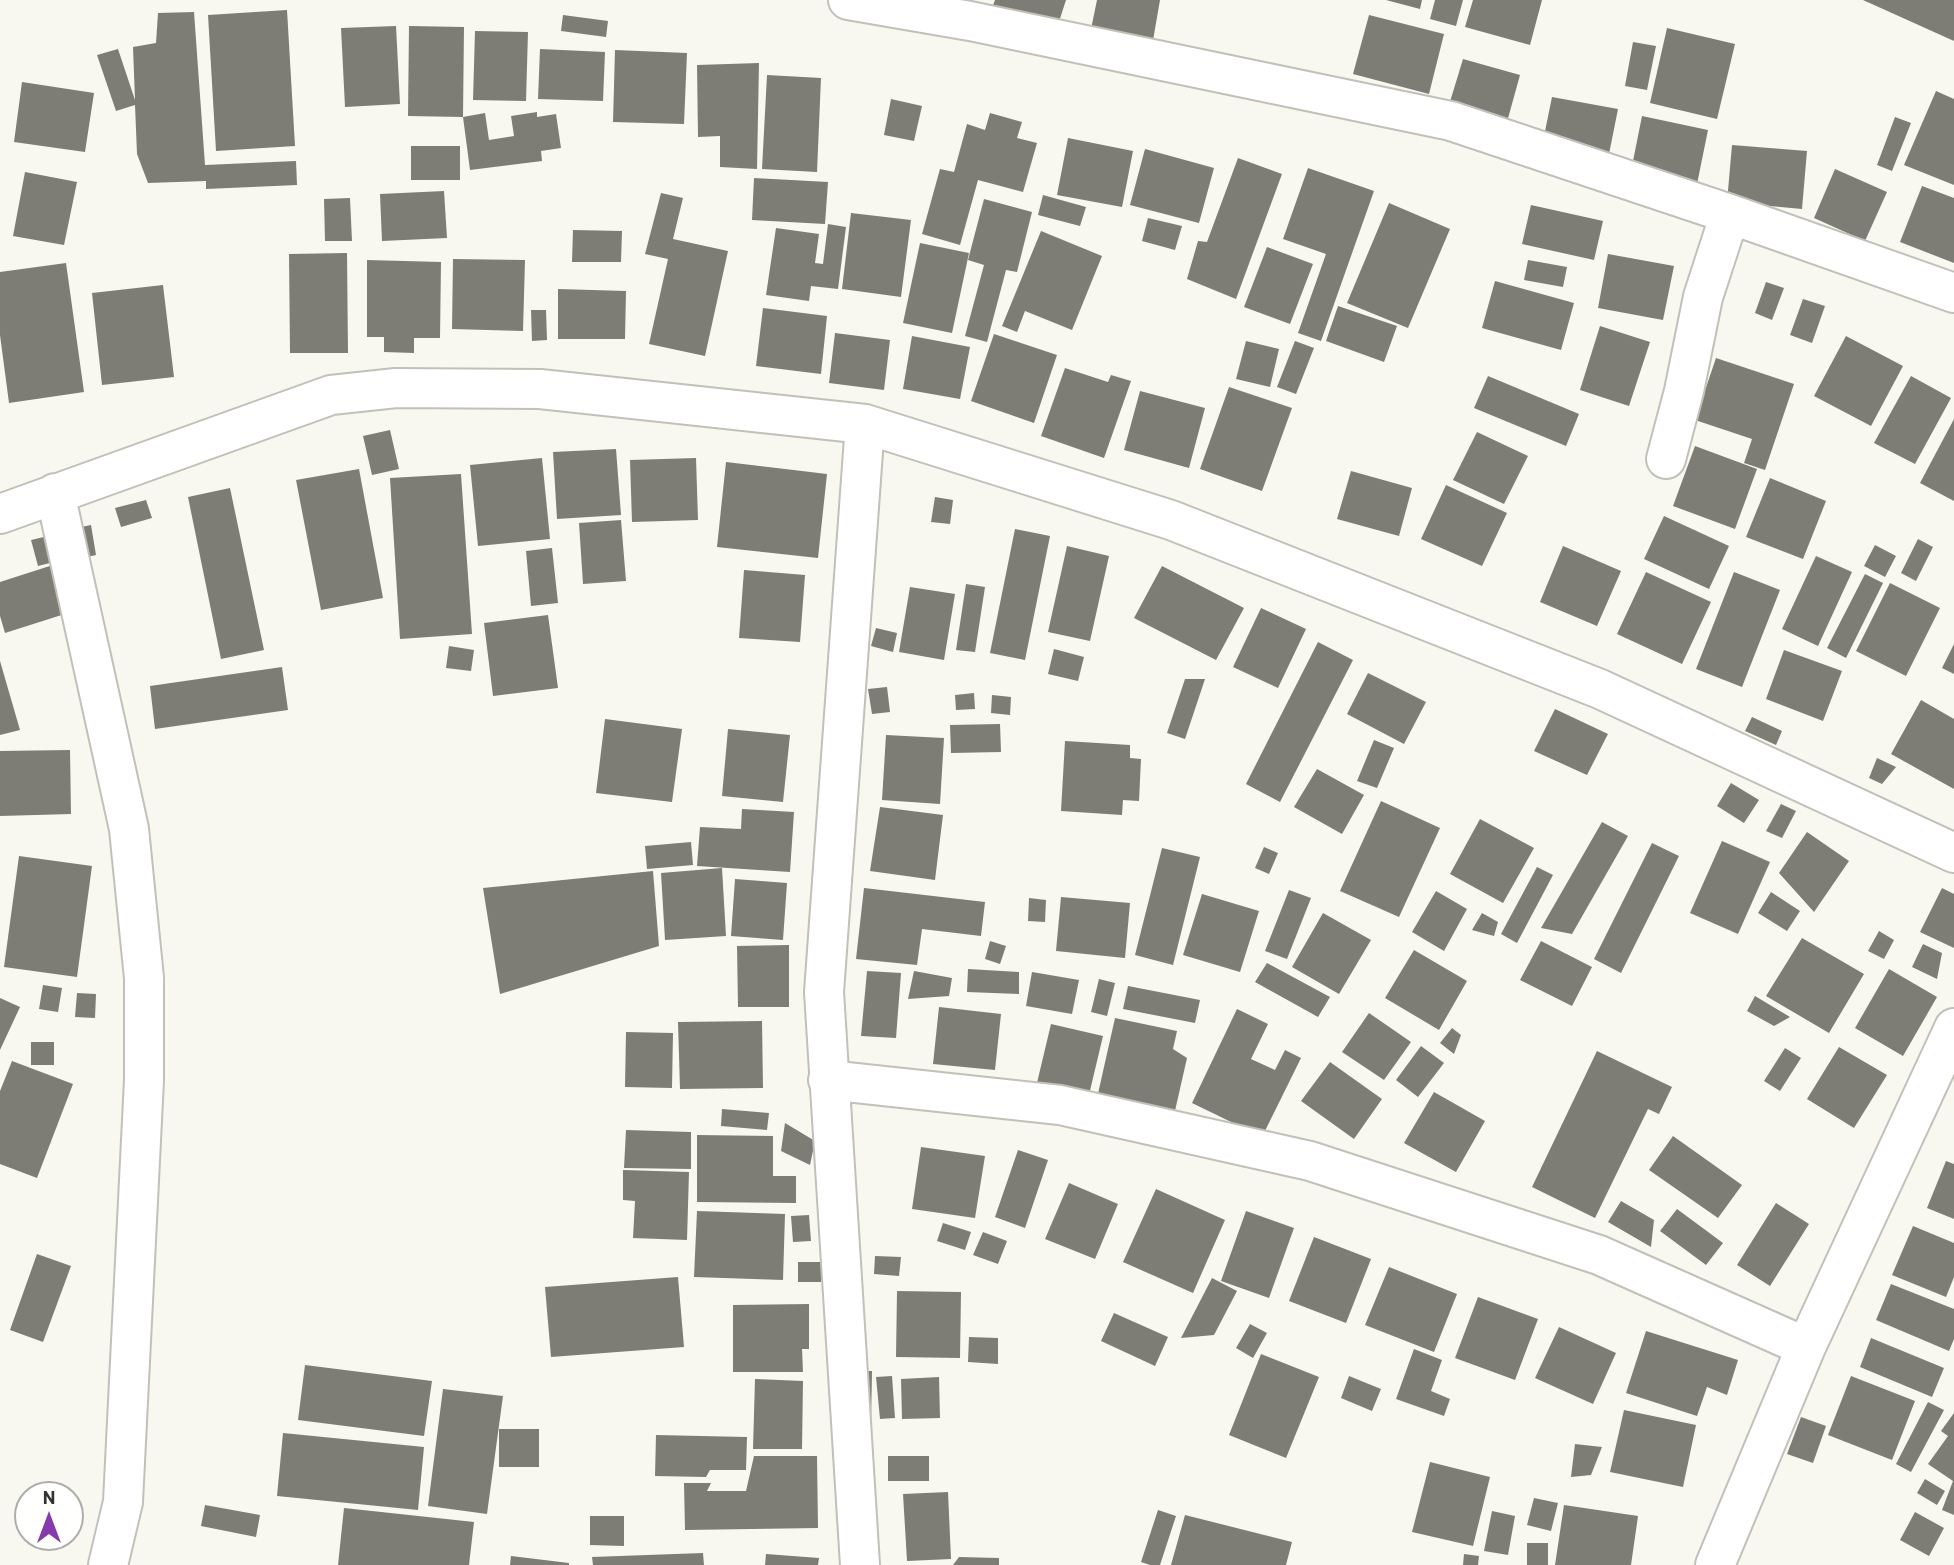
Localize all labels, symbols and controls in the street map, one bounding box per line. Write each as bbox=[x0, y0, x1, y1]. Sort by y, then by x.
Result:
north arrow bbox=[14, 1481, 84, 1551]
text: N bbox=[43, 1485, 55, 1508]

